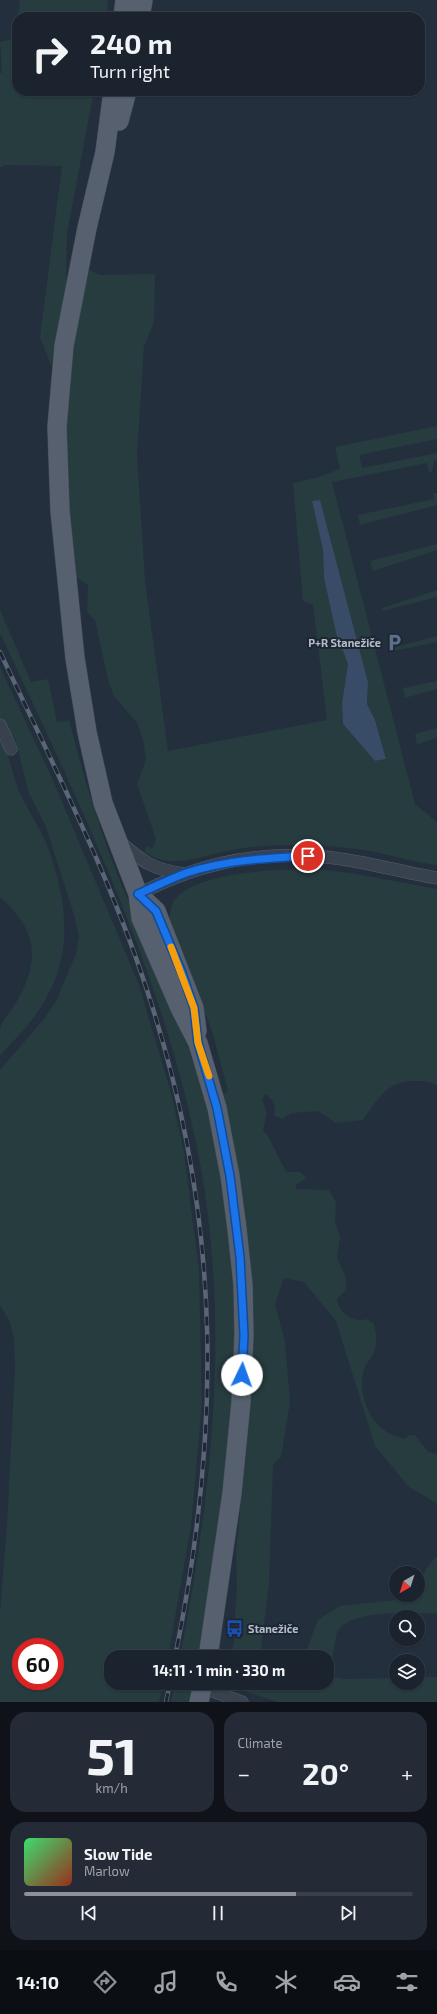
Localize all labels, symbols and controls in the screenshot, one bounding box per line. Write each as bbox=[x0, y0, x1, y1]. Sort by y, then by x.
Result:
text: 240 m bbox=[90, 26, 173, 60]
icon: right bbox=[24, 28, 76, 80]
text: Turn right bbox=[90, 60, 170, 82]
parking icon: P+R Stanežiče bbox=[384, 632, 404, 652]
place label: P+R Stanežiče bbox=[308, 636, 381, 649]
pin bbox=[291, 839, 325, 873]
icon: arrive bbox=[297, 845, 319, 867]
position arrow bbox=[221, 1354, 263, 1396]
north arrow bbox=[389, 1566, 425, 1602]
map controls bbox=[389, 1566, 425, 1690]
button: search bbox=[389, 1610, 425, 1646]
bus stop icon: Stanežiče bbox=[225, 1618, 245, 1638]
place label: Stanežiče bbox=[248, 1622, 299, 1635]
speed limit sign: 60 bbox=[12, 1638, 64, 1690]
button: layers bbox=[389, 1654, 425, 1690]
text: 14:11 · 1 min · 330 m bbox=[153, 1661, 285, 1679]
text: 51 bbox=[86, 1723, 137, 1785]
text: Climate bbox=[238, 1735, 282, 1751]
text: 20° bbox=[302, 1755, 349, 1791]
text: − bbox=[238, 1760, 250, 1786]
text: + bbox=[401, 1760, 413, 1786]
text: km/h bbox=[96, 1780, 128, 1796]
text: Slow Tide bbox=[84, 1845, 152, 1863]
text: Marlow bbox=[84, 1863, 130, 1879]
icon: previous bbox=[78, 1902, 100, 1924]
icon: pause bbox=[207, 1902, 229, 1924]
icon: next bbox=[337, 1902, 359, 1924]
icon: directions bbox=[91, 1968, 119, 1996]
icon: music bbox=[152, 1968, 180, 1996]
icon: phone bbox=[212, 1968, 240, 1996]
icon: climate bbox=[272, 1968, 300, 1996]
icon: car bbox=[333, 1968, 361, 1996]
icon: filters bbox=[393, 1968, 421, 1996]
text: 14:10 bbox=[16, 1971, 59, 1993]

